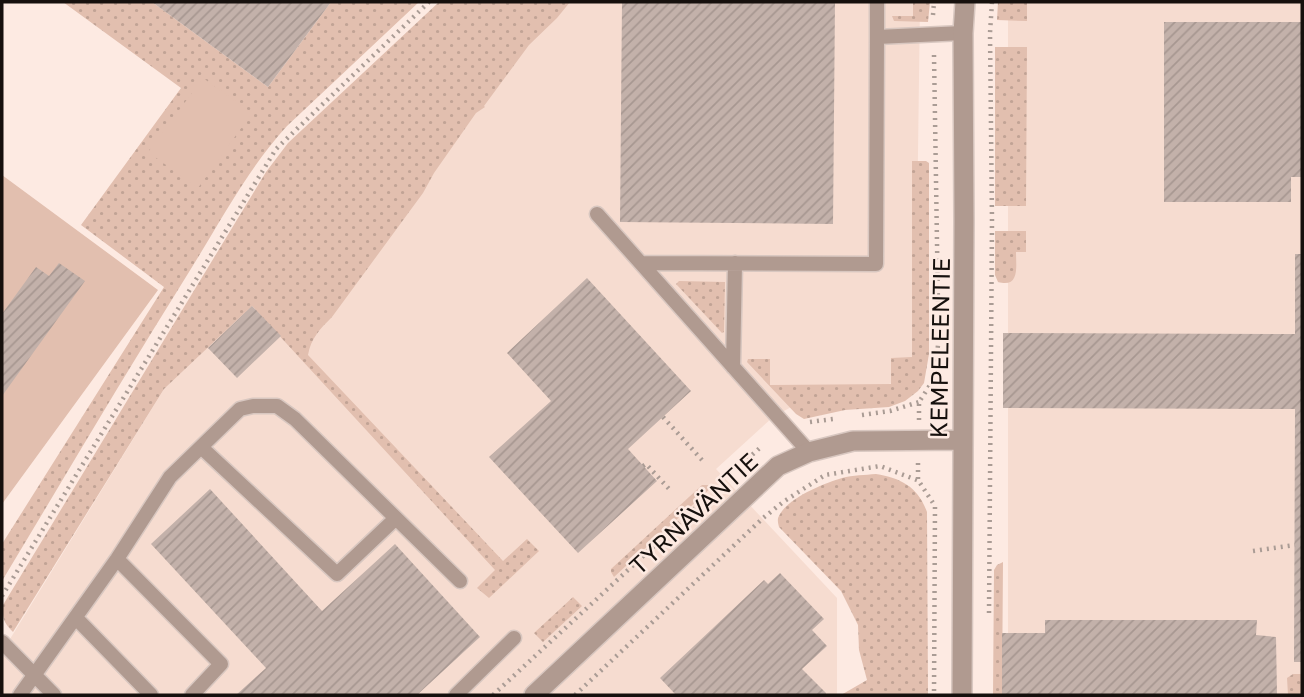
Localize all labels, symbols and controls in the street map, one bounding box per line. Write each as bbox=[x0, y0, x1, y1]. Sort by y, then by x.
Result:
street label: KEMPELEENTIE bbox=[923, 258, 955, 438]
street label: TYRNÄVÄNTIE bbox=[623, 446, 763, 580]

